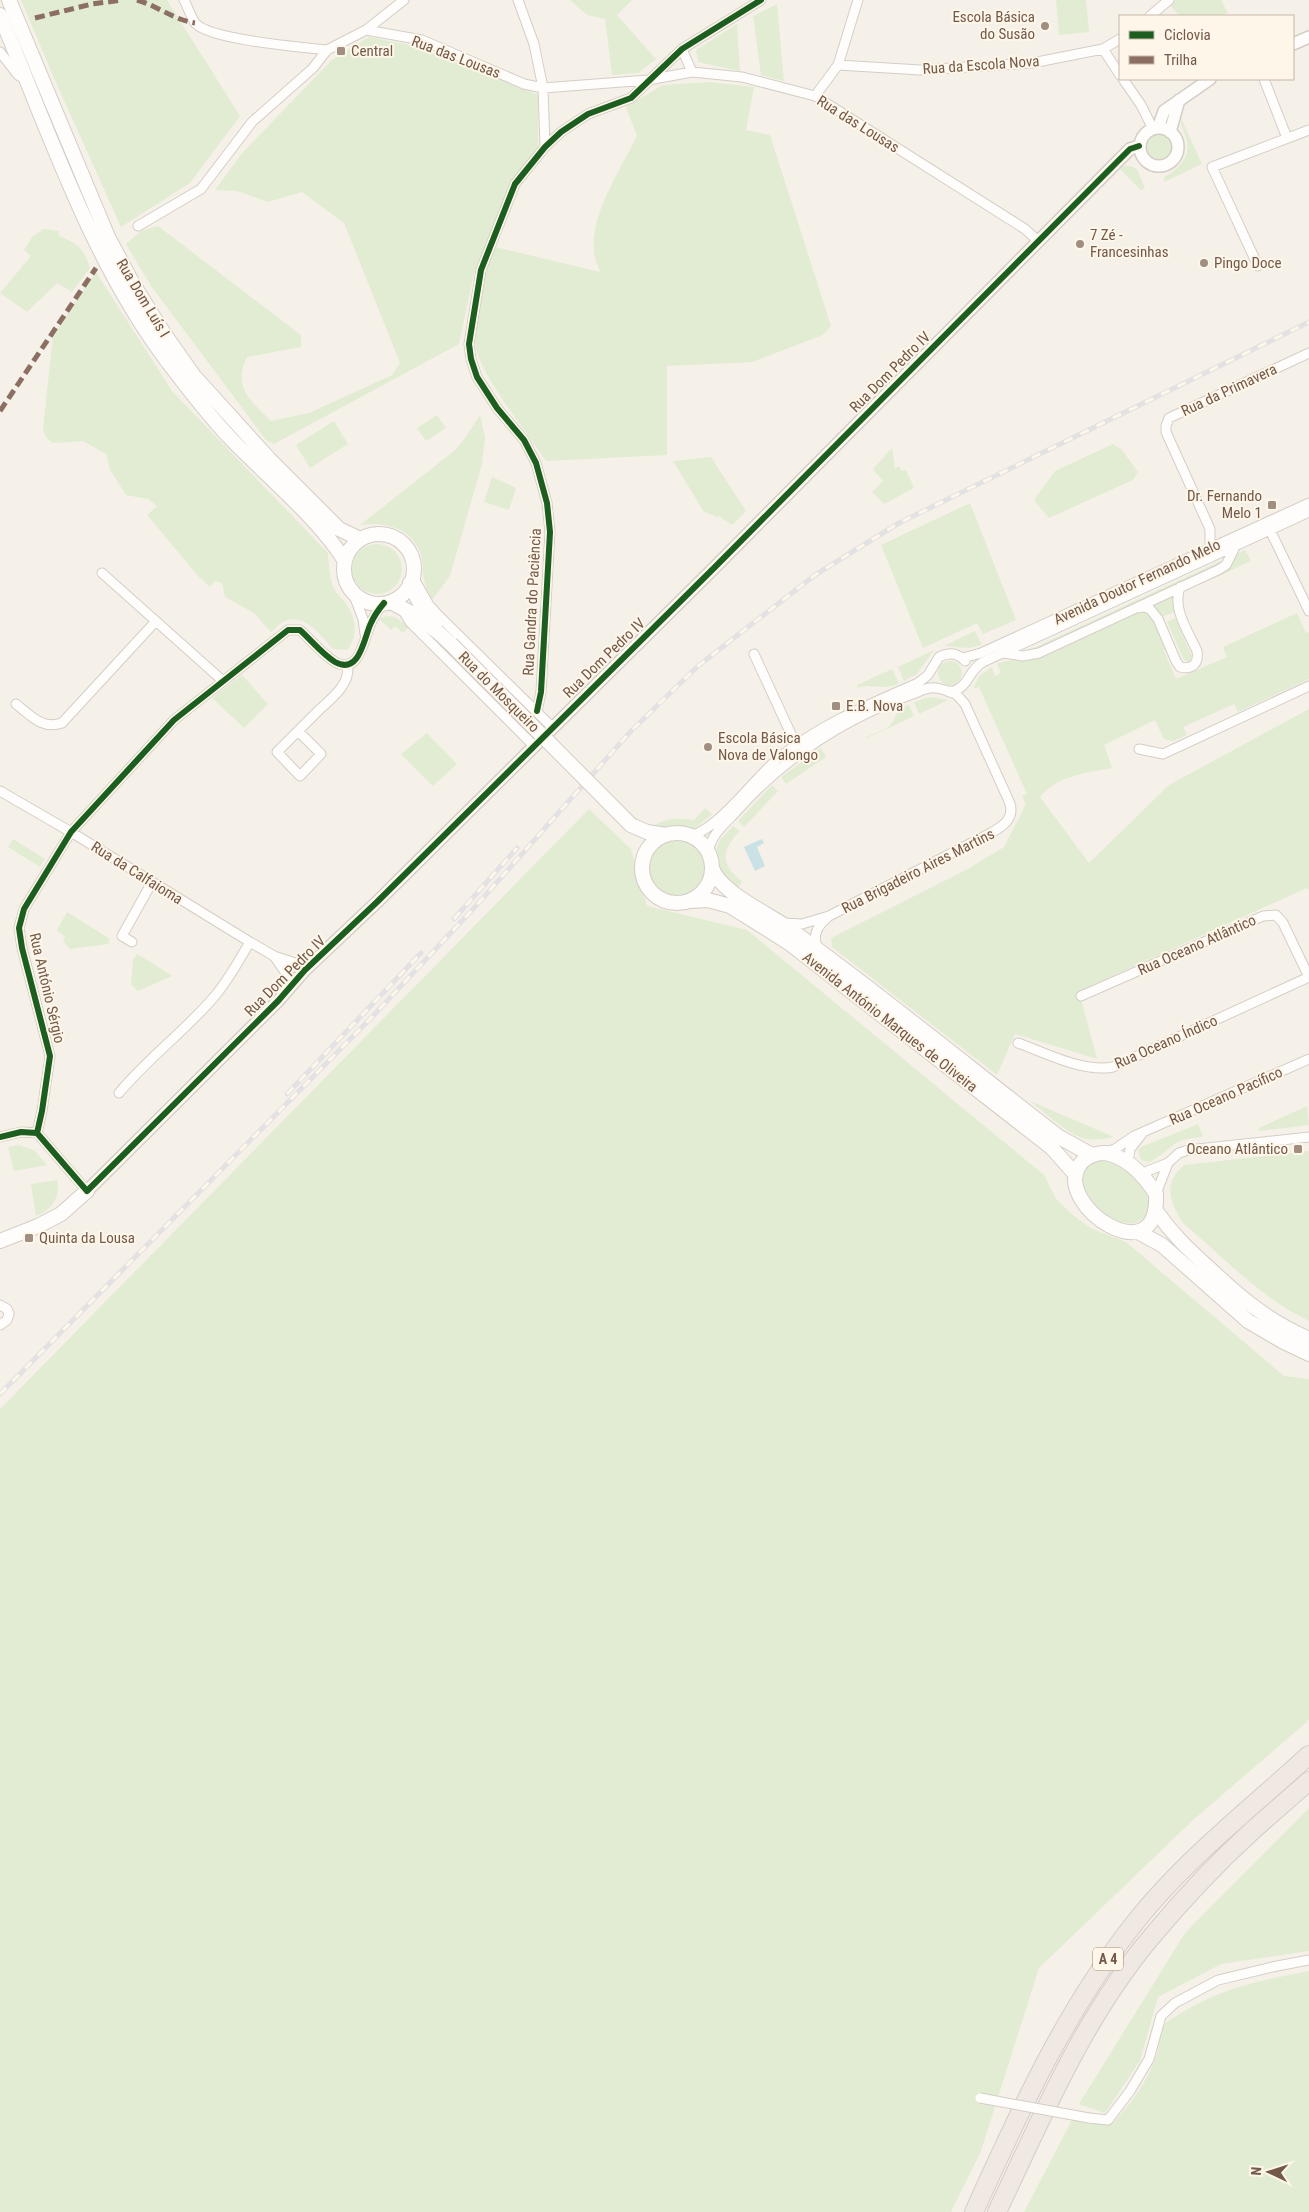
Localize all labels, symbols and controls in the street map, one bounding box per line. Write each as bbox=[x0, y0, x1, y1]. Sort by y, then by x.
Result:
place label: Escola Básica do Susão bbox=[952, 8, 1035, 43]
legend bbox=[1119, 15, 1294, 80]
marker: Escola Básica do Susão bbox=[1039, 20, 1051, 32]
text: Ciclovia bbox=[1164, 26, 1211, 44]
street label: Rua das Lousas bbox=[409, 32, 503, 82]
place label: Central bbox=[351, 42, 393, 60]
marker: Central bbox=[335, 45, 347, 57]
text: Trilha bbox=[1164, 51, 1197, 69]
street label: Rua da Escola Nova bbox=[922, 52, 1040, 78]
street label: Rua das Lousas bbox=[814, 92, 903, 156]
place label: 7 Zé - Francesinhas bbox=[1090, 226, 1169, 261]
marker: 7 Zé - Francesinhas bbox=[1074, 238, 1086, 250]
place label: Pingo Doce bbox=[1214, 254, 1281, 272]
street label: Rua Dom Luís I bbox=[113, 256, 173, 340]
marker: Pingo Doce bbox=[1198, 257, 1210, 269]
street label: Rua Dom Pedro IV bbox=[846, 327, 935, 416]
street label: Rua da Primavera bbox=[1178, 360, 1280, 420]
place label: Dr. Fernando Melo 1 bbox=[1187, 487, 1262, 522]
marker: Dr. Fernando Melo 1 bbox=[1266, 499, 1278, 511]
street label: Rua Gandra do Paciência bbox=[519, 528, 545, 676]
street label: Avenida Doutor Fernando Melo bbox=[1051, 535, 1223, 629]
street label: Rua Dom Pedro IV bbox=[559, 614, 649, 702]
street label: Rua do Mosqueiro bbox=[455, 648, 543, 736]
place label: E.B. Nova bbox=[846, 697, 903, 715]
marker: E.B. Nova bbox=[830, 700, 842, 712]
place label: Escola Básica Nova de Valongo bbox=[718, 729, 818, 764]
marker: Escola Básica Nova de Valongo bbox=[702, 741, 714, 753]
street label: Rua Brigadeiro Aires Martins bbox=[839, 825, 998, 917]
street label: Rua da Calfaioma bbox=[88, 838, 186, 908]
street label: Rua Oceano Atlântico bbox=[1135, 911, 1259, 979]
street label: Rua António Sérgio bbox=[26, 931, 68, 1045]
street label: Rua Dom Pedro IV bbox=[241, 931, 330, 1020]
street label: Avenida António Marques de Oliveira bbox=[799, 948, 981, 1096]
street label: Rua Oceano Índico bbox=[1112, 1011, 1220, 1073]
street label: Rua Oceano Pacífico bbox=[1167, 1063, 1285, 1129]
place label: Oceano Atlântico bbox=[1186, 1140, 1288, 1158]
marker: Oceano Atlântico bbox=[1292, 1143, 1304, 1155]
place label: Quinta da Lousa bbox=[39, 1229, 135, 1247]
marker: Quinta da Lousa bbox=[23, 1232, 35, 1244]
road number: A 4 bbox=[1093, 1948, 1123, 1970]
north arrow bbox=[1244, 2147, 1294, 2197]
text: N bbox=[1248, 2166, 1264, 2176]

